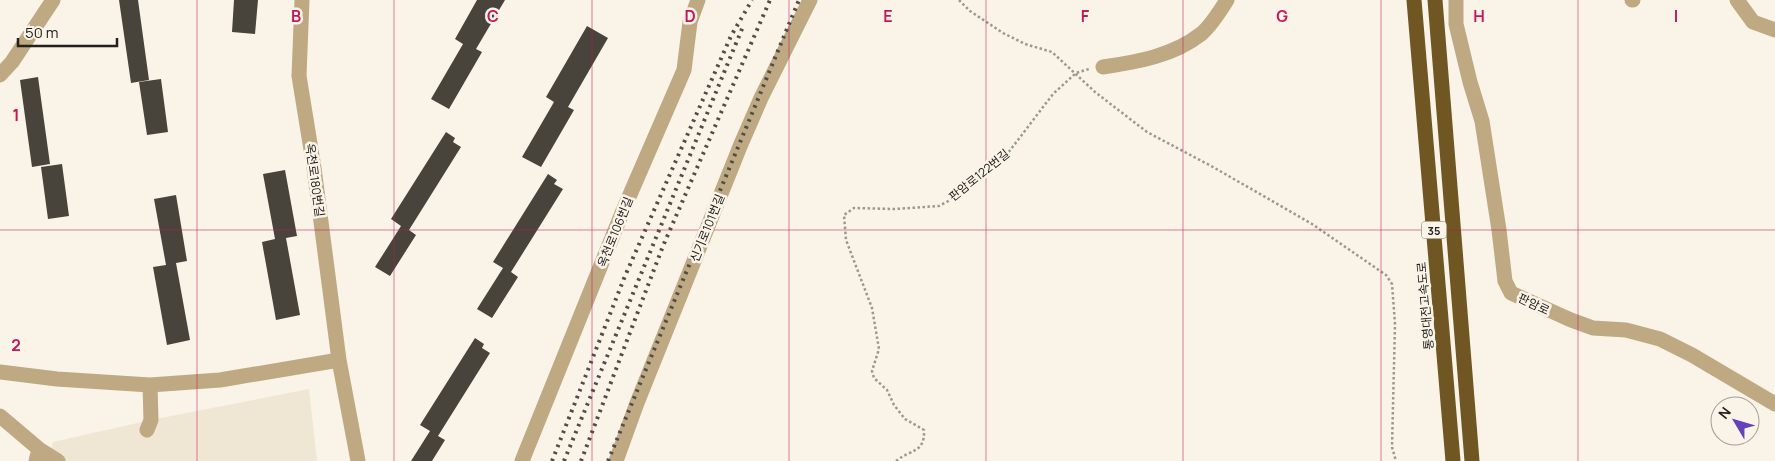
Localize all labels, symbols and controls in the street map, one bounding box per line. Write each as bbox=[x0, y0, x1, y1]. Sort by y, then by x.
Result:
text: B bbox=[291, 5, 301, 27]
text: C bbox=[487, 5, 499, 27]
text: D bbox=[684, 5, 696, 27]
text: E bbox=[883, 5, 893, 27]
text: F bbox=[1081, 5, 1090, 27]
text: G bbox=[1276, 5, 1288, 27]
text: H bbox=[1473, 5, 1485, 27]
text: I bbox=[1674, 5, 1678, 27]
scale bar bbox=[18, 15, 116, 47]
text: 50 m bbox=[25, 22, 59, 43]
text: 1 bbox=[12, 104, 20, 126]
street label: 옥천로180번길 bbox=[301, 142, 329, 218]
street label: 판암로122번길 bbox=[945, 145, 1013, 205]
street label: 신기로101번길 bbox=[686, 191, 728, 265]
street label: 옥천로106번길 bbox=[593, 194, 637, 270]
road number: 35 bbox=[1422, 222, 1446, 238]
street label: 통영대전고속도로 bbox=[1413, 261, 1437, 351]
street label: 판암로 bbox=[1515, 289, 1553, 319]
text: 2 bbox=[11, 334, 21, 356]
north arrow bbox=[1710, 396, 1760, 446]
text: N bbox=[1714, 403, 1735, 423]

